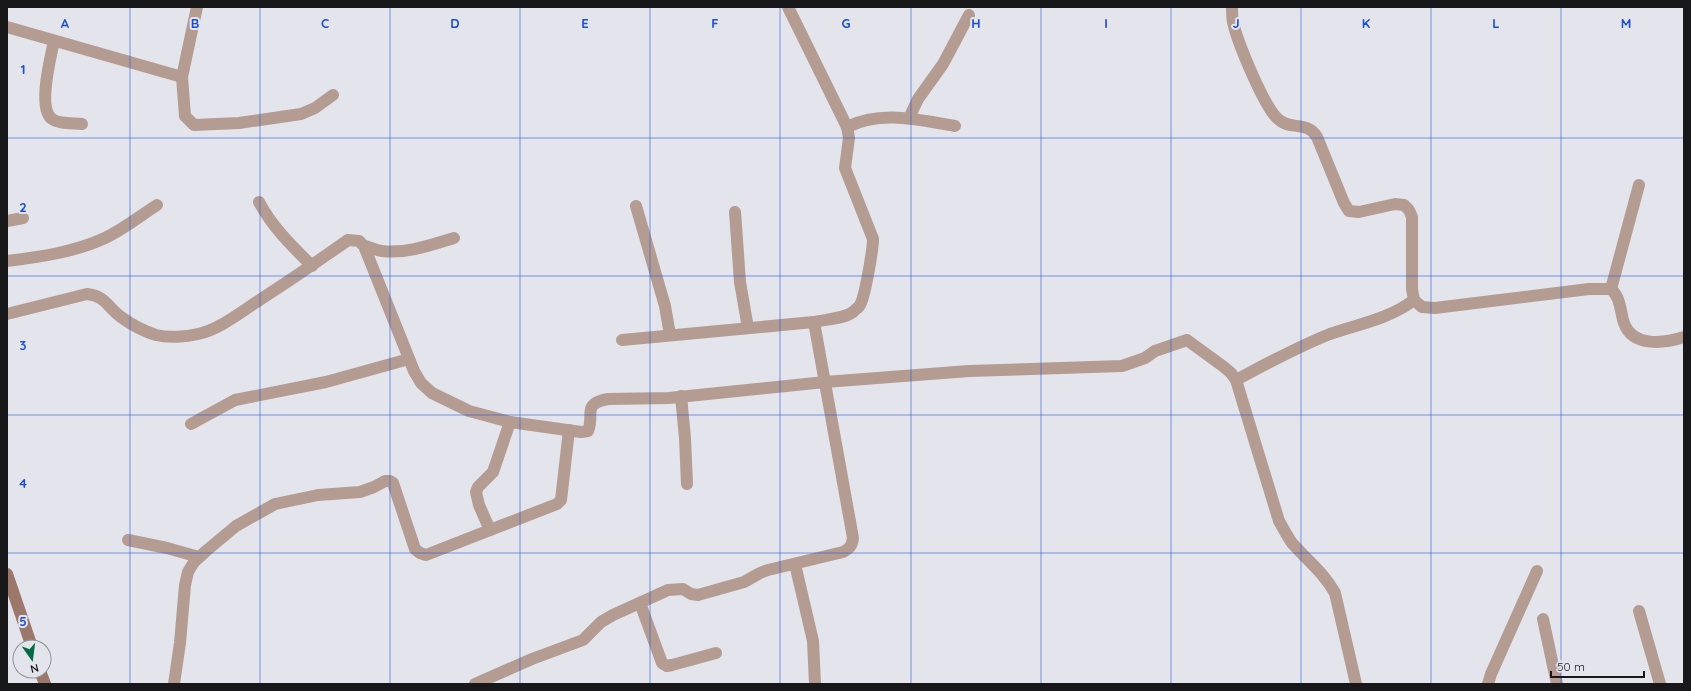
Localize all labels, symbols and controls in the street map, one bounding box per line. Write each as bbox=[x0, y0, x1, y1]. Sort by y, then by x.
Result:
text: A bbox=[61, 15, 70, 31]
text: B bbox=[191, 15, 199, 31]
text: C bbox=[321, 15, 329, 31]
text: D bbox=[450, 15, 460, 31]
text: E bbox=[581, 15, 589, 31]
text: F bbox=[711, 15, 719, 31]
text: G bbox=[841, 15, 851, 31]
text: H bbox=[971, 15, 981, 31]
text: I bbox=[1104, 15, 1108, 31]
text: J bbox=[1232, 15, 1240, 31]
text: K bbox=[1362, 15, 1371, 31]
text: L bbox=[1492, 15, 1500, 31]
text: M bbox=[1621, 15, 1631, 31]
text: 1 bbox=[20, 61, 26, 77]
text: 2 bbox=[19, 199, 27, 215]
text: 3 bbox=[20, 337, 27, 353]
text: 4 bbox=[19, 475, 27, 491]
text: 5 bbox=[19, 613, 27, 629]
north arrow bbox=[12, 639, 52, 679]
scale bar bbox=[1551, 653, 1644, 679]
text: 50 m bbox=[1557, 659, 1585, 674]
text: N bbox=[29, 661, 40, 676]

